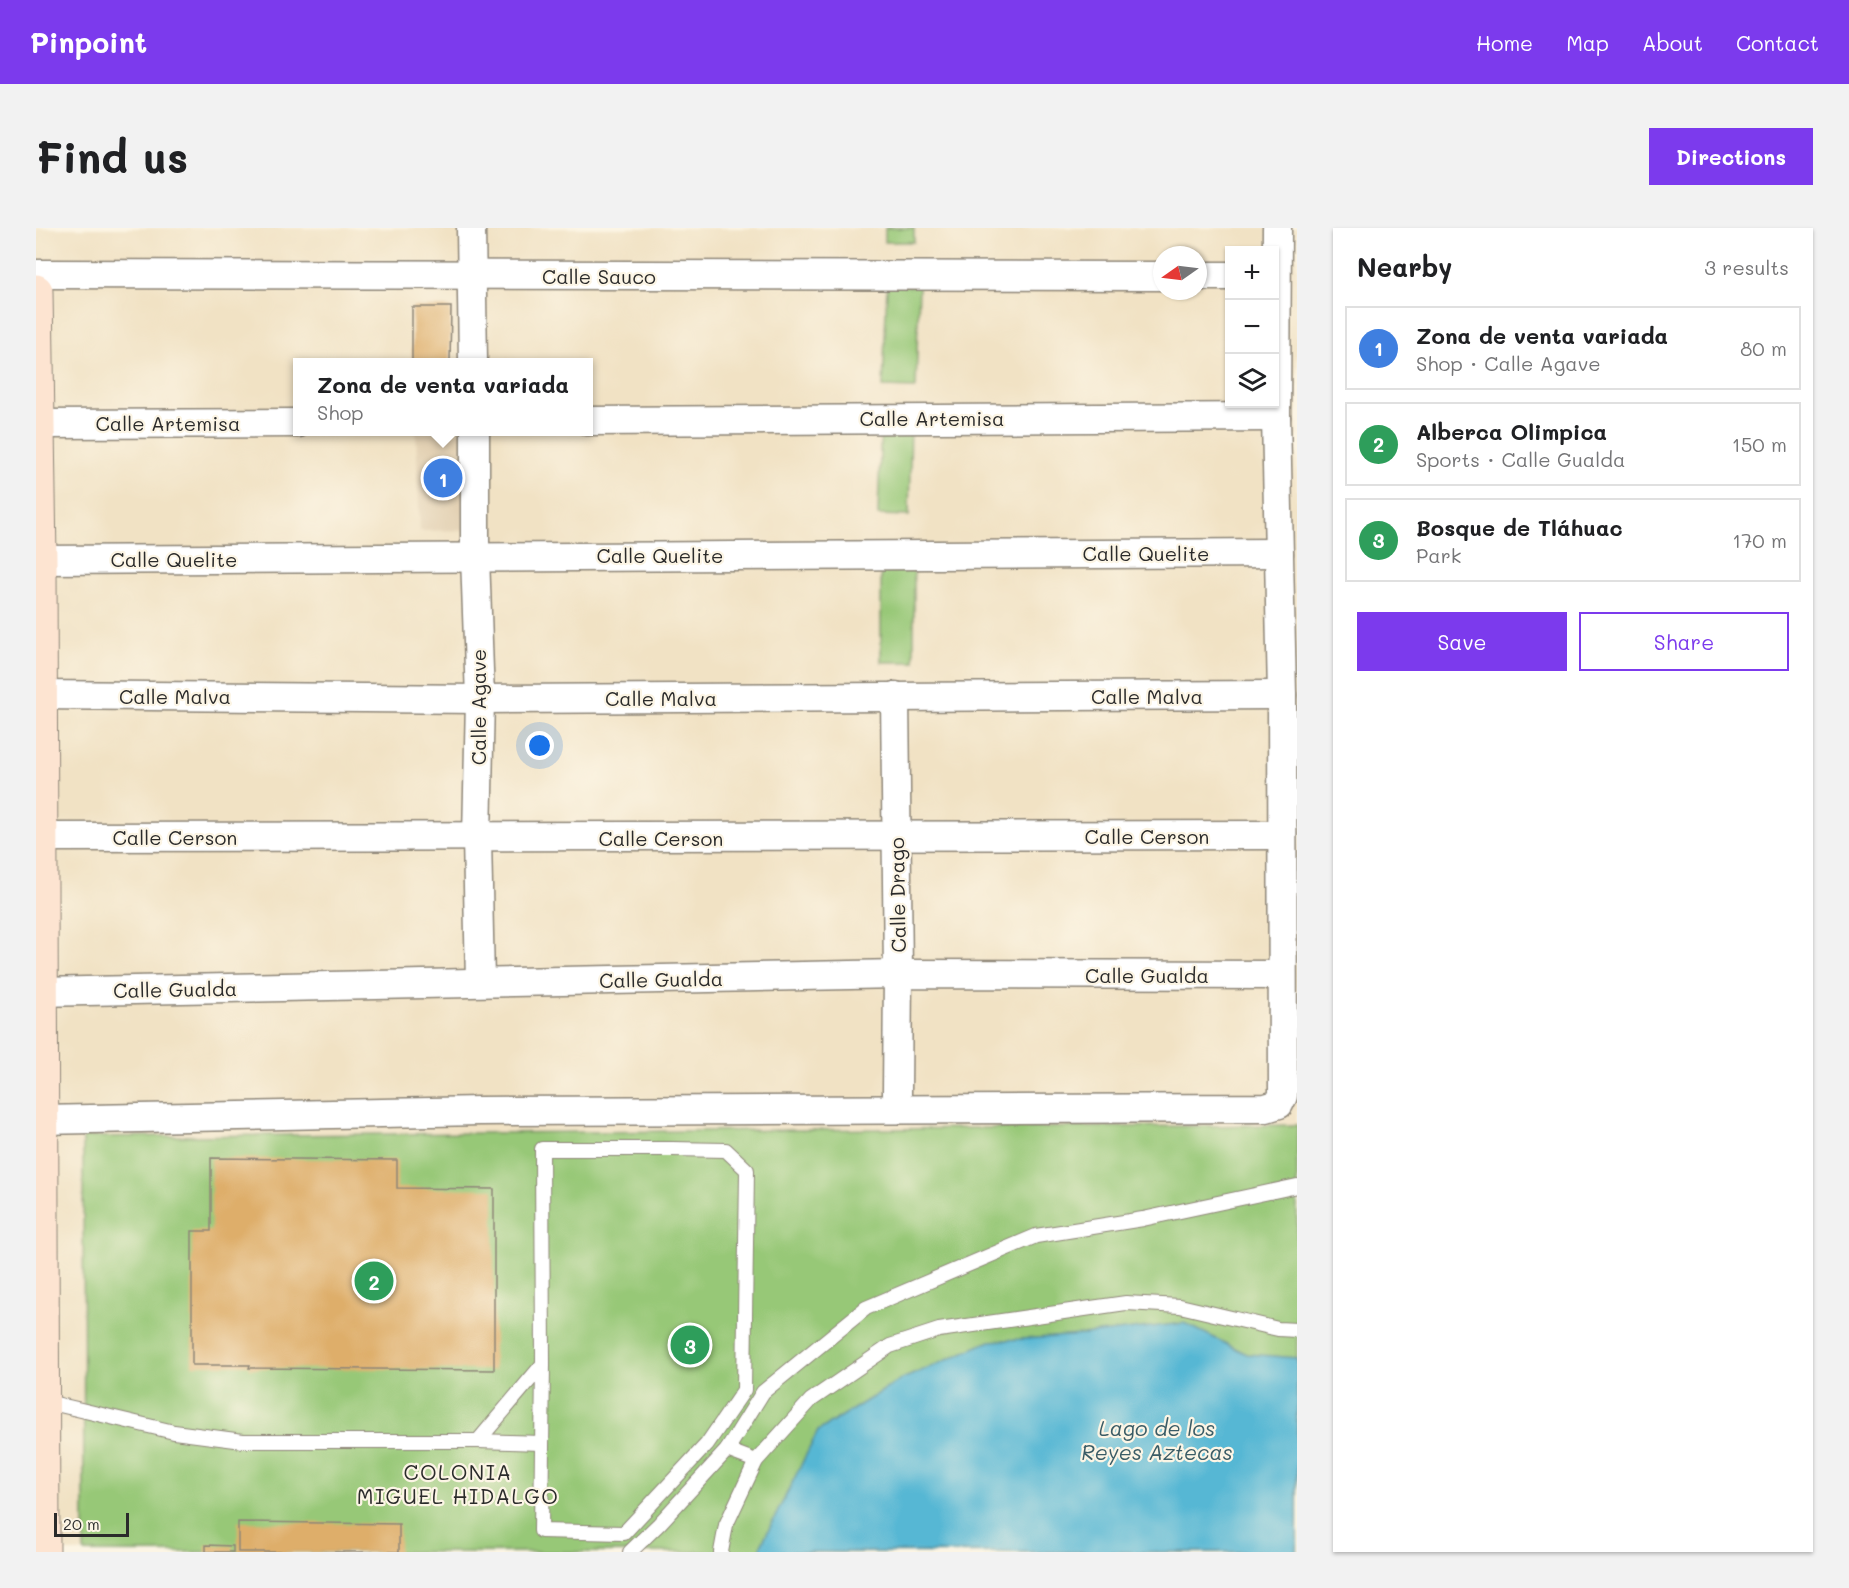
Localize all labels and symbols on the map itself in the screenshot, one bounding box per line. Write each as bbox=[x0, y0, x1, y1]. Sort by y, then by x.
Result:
north arrow bbox=[1153, 246, 1207, 300]
street label: Calle Sauco bbox=[542, 263, 656, 289]
street label: Calle Artemisa bbox=[860, 405, 1004, 431]
street label: Calle Artemisa bbox=[96, 410, 240, 436]
pin: 1 bbox=[424, 456, 462, 500]
street label: Calle Quelite bbox=[1083, 540, 1209, 566]
street label: Calle Quelite bbox=[597, 542, 723, 568]
street label: Calle Quelite bbox=[111, 546, 237, 572]
street label: Calle Agave bbox=[465, 649, 491, 765]
street label: Calle Malva bbox=[119, 683, 231, 709]
street label: Calle Malva bbox=[1091, 683, 1203, 709]
street label: Calle Malva bbox=[605, 685, 717, 711]
your location bbox=[525, 731, 554, 760]
street label: Calle Cerson bbox=[1085, 823, 1209, 849]
street label: Calle Cerson bbox=[113, 824, 237, 850]
street label: Calle Cerson bbox=[599, 825, 723, 851]
street label: Calle Drago bbox=[883, 837, 911, 953]
street label: Calle Gualda bbox=[1085, 962, 1209, 988]
street label: Calle Gualda bbox=[599, 965, 723, 993]
street label: Calle Gualda bbox=[113, 975, 237, 1003]
pin: 2 bbox=[354, 1258, 394, 1304]
pin: 3 bbox=[670, 1322, 710, 1368]
water label: Lago de los Reyes Aztecas bbox=[1081, 1414, 1233, 1465]
district label: COLONIA MIGUEL HIDALGO bbox=[357, 1458, 559, 1509]
scale bar bbox=[54, 1510, 129, 1538]

